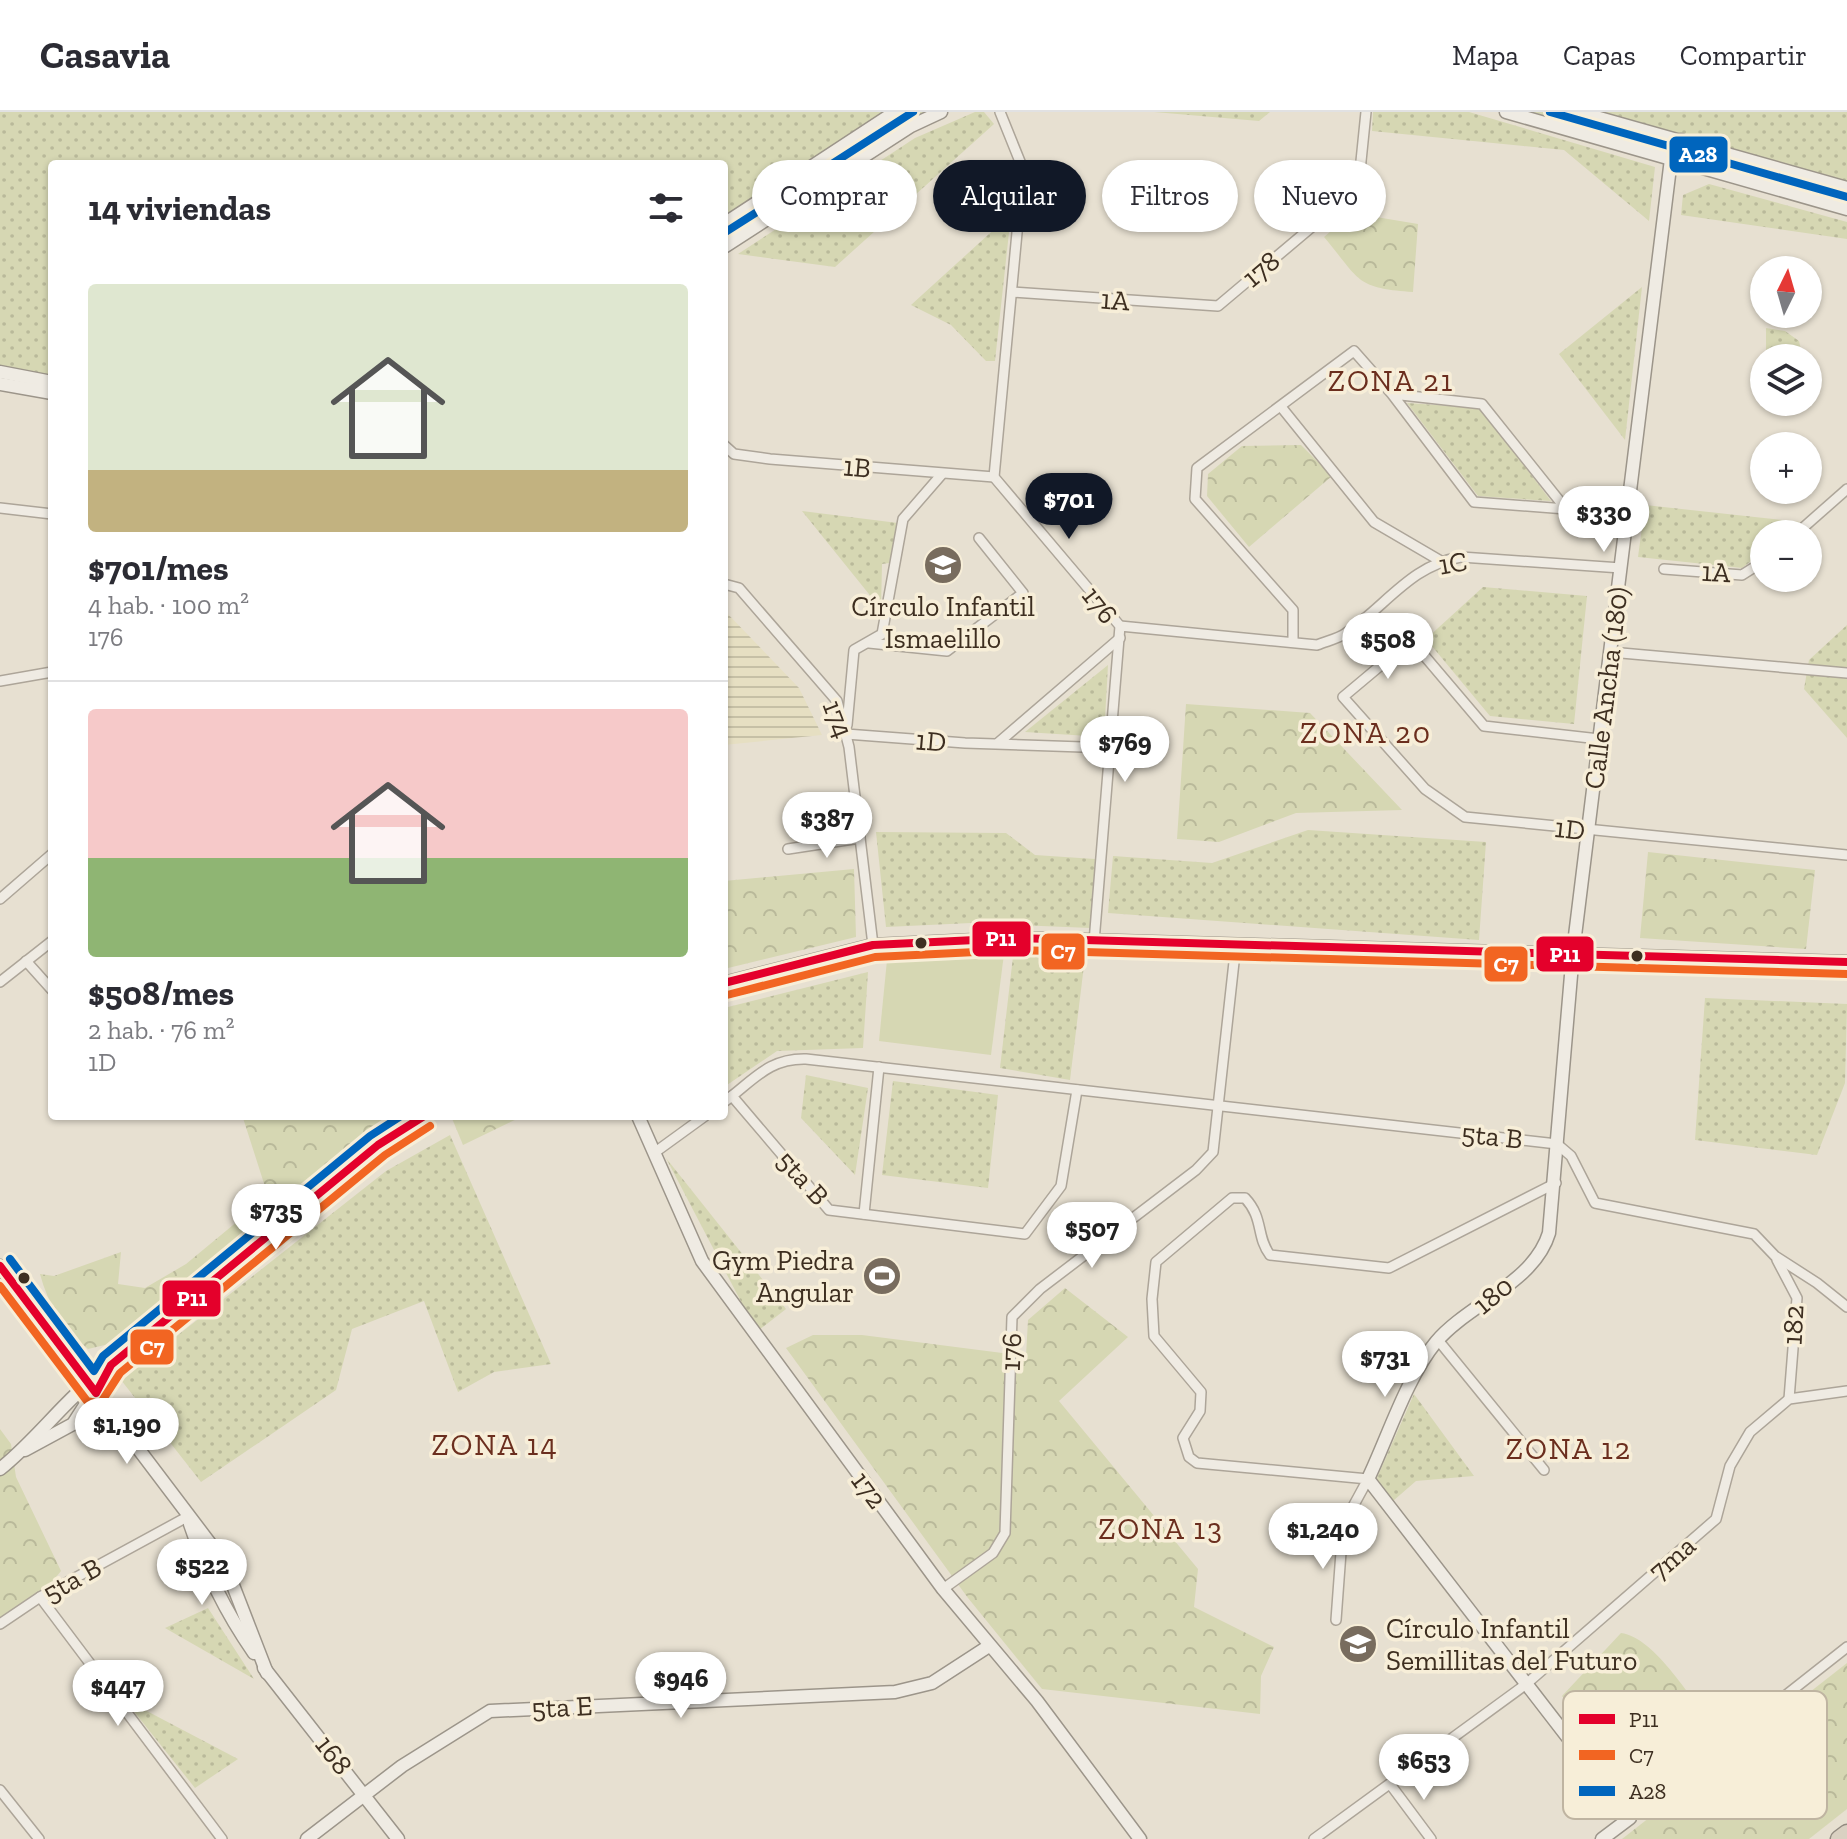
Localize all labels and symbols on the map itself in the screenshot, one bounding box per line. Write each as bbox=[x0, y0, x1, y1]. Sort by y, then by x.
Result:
line badge: A28 bbox=[1668, 135, 1729, 174]
text: A28 bbox=[1679, 141, 1718, 168]
street label: 178 bbox=[1236, 244, 1286, 294]
north arrow bbox=[1750, 256, 1822, 328]
street label: 1A bbox=[1099, 283, 1131, 318]
district label: ZONA 21 bbox=[1328, 363, 1454, 399]
street label: 1B bbox=[842, 449, 872, 485]
pin: $701 bbox=[1022, 473, 1116, 541]
pin: $330 bbox=[1557, 486, 1651, 554]
school or university icon: Círculo Infantil Ismaelillo bbox=[922, 544, 964, 586]
street label: 1C bbox=[1436, 544, 1470, 582]
street label: 1A bbox=[1701, 555, 1732, 589]
street label: 176 bbox=[1075, 580, 1125, 630]
street label: Calle Ancha (180) bbox=[1577, 585, 1635, 791]
place label: Círculo Infantil Ismaelillo bbox=[851, 590, 1035, 655]
pin: $508 bbox=[1341, 613, 1435, 681]
street label: 174 bbox=[816, 695, 860, 743]
district label: ZONA 20 bbox=[1300, 715, 1432, 751]
pin: $769 bbox=[1078, 716, 1172, 784]
street label: 1D bbox=[914, 723, 948, 759]
pin: $387 bbox=[780, 792, 874, 860]
street label: 1D bbox=[1553, 811, 1587, 847]
line badge: P11 bbox=[971, 920, 1032, 958]
text: P11 bbox=[986, 925, 1017, 952]
line badge: C7 bbox=[1040, 932, 1086, 971]
unlabelled marker bbox=[913, 935, 929, 951]
line badge: P11 bbox=[1535, 935, 1595, 973]
text: C7 bbox=[1050, 938, 1076, 965]
text: P11 bbox=[1550, 941, 1581, 968]
line badge: C7 bbox=[1483, 945, 1529, 983]
unlabelled marker bbox=[1629, 948, 1645, 964]
text: C7 bbox=[1493, 951, 1519, 978]
street label: 5ta B bbox=[1460, 1116, 1524, 1156]
street label: 5ta B bbox=[770, 1144, 836, 1212]
pin: $735 bbox=[229, 1184, 323, 1252]
pin: $507 bbox=[1045, 1202, 1139, 1270]
place label: Gym Piedra Angular bbox=[712, 1244, 854, 1309]
sports icon: Gym Piedra Angular bbox=[861, 1255, 903, 1297]
street label: 180 bbox=[1466, 1269, 1520, 1321]
unlabelled marker bbox=[16, 1270, 32, 1286]
line badge: P11 bbox=[161, 1279, 222, 1318]
text: P11 bbox=[177, 1285, 208, 1312]
street label: 182 bbox=[1775, 1304, 1811, 1346]
line badge: C7 bbox=[129, 1328, 175, 1366]
pin: $731 bbox=[1338, 1331, 1432, 1399]
street label: 176 bbox=[994, 1332, 1028, 1372]
text: C7 bbox=[139, 1334, 165, 1361]
pin: $1,190 bbox=[62, 1398, 192, 1466]
district label: ZONA 14 bbox=[431, 1427, 559, 1463]
district label: ZONA 12 bbox=[1506, 1431, 1632, 1467]
street label: 172 bbox=[844, 1465, 894, 1515]
pin: $1,240 bbox=[1258, 1503, 1388, 1571]
district label: ZONA 13 bbox=[1098, 1511, 1224, 1547]
street label: 7ma bbox=[1642, 1529, 1702, 1587]
pin: $522 bbox=[155, 1539, 249, 1607]
street label: 5ta B bbox=[37, 1551, 107, 1609]
place label: Círculo Infantil Semillitas del Futuro bbox=[1386, 1612, 1637, 1677]
school or university icon: Círculo Infantil Semillitas del Futuro bbox=[1337, 1623, 1379, 1665]
pin: $946 bbox=[634, 1652, 728, 1720]
pin: $447 bbox=[71, 1660, 165, 1728]
street label: 5ta E bbox=[531, 1689, 593, 1725]
legend bbox=[1563, 1691, 1827, 1819]
text: P11 bbox=[1629, 1706, 1659, 1733]
street label: 168 bbox=[308, 1729, 360, 1781]
pin: $653 bbox=[1377, 1734, 1471, 1802]
text: C7 bbox=[1629, 1742, 1654, 1769]
text: A28 bbox=[1629, 1778, 1666, 1805]

